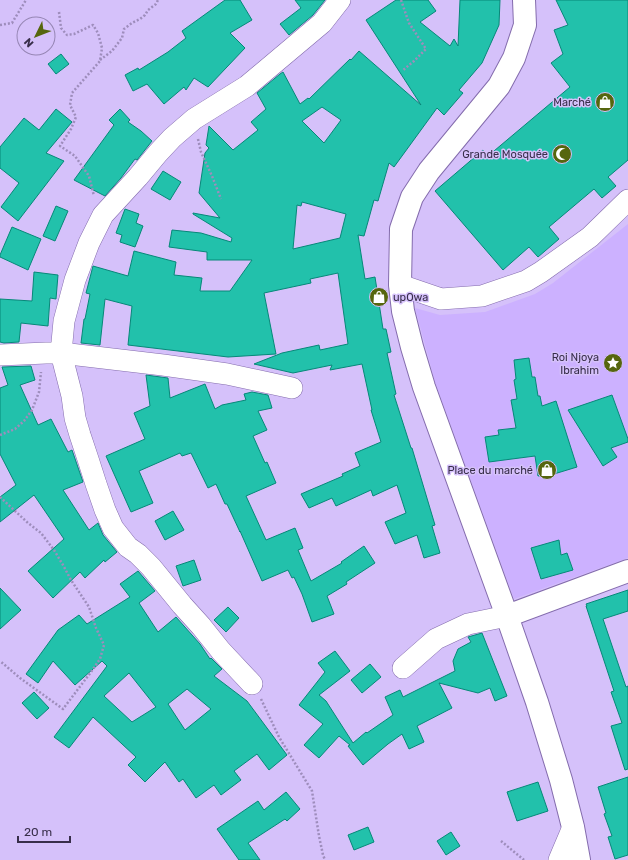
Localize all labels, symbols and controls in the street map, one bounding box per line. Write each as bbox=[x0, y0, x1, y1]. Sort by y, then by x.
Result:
north arrow bbox=[16, 16, 56, 56]
text: N bbox=[22, 35, 37, 50]
shop icon: Marché bbox=[594, 91, 616, 113]
place label: Marché bbox=[553, 96, 591, 109]
mosque icon: Grande Mosquée bbox=[551, 143, 573, 165]
place label: Grande Mosquée bbox=[462, 148, 548, 161]
shop icon: upOwa bbox=[368, 286, 390, 308]
place label: upOwa bbox=[393, 291, 428, 304]
place label: Roi Njoya Ibrahim bbox=[552, 351, 599, 377]
place icon: Roi Njoya Ibrahim bbox=[602, 352, 624, 374]
shop icon: Place du marché bbox=[536, 459, 558, 481]
place label: Place du marché bbox=[448, 464, 533, 477]
scale bar bbox=[18, 818, 70, 844]
text: 20 m bbox=[24, 825, 52, 839]

